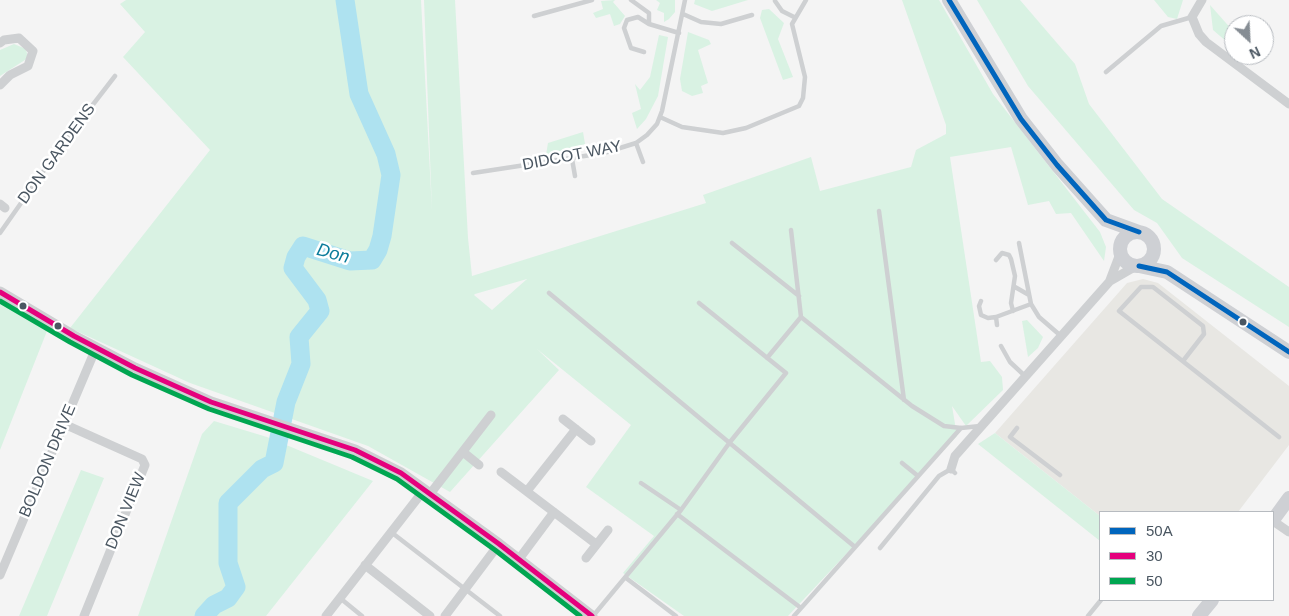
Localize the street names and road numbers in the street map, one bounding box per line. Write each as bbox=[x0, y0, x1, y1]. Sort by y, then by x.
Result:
street label: DON GARDENS bbox=[14, 100, 100, 208]
street label: DIDCOT WAY bbox=[521, 137, 623, 175]
street label: BOLDON DRIVE bbox=[16, 402, 80, 520]
street label: DON VIEW bbox=[102, 470, 150, 552]

